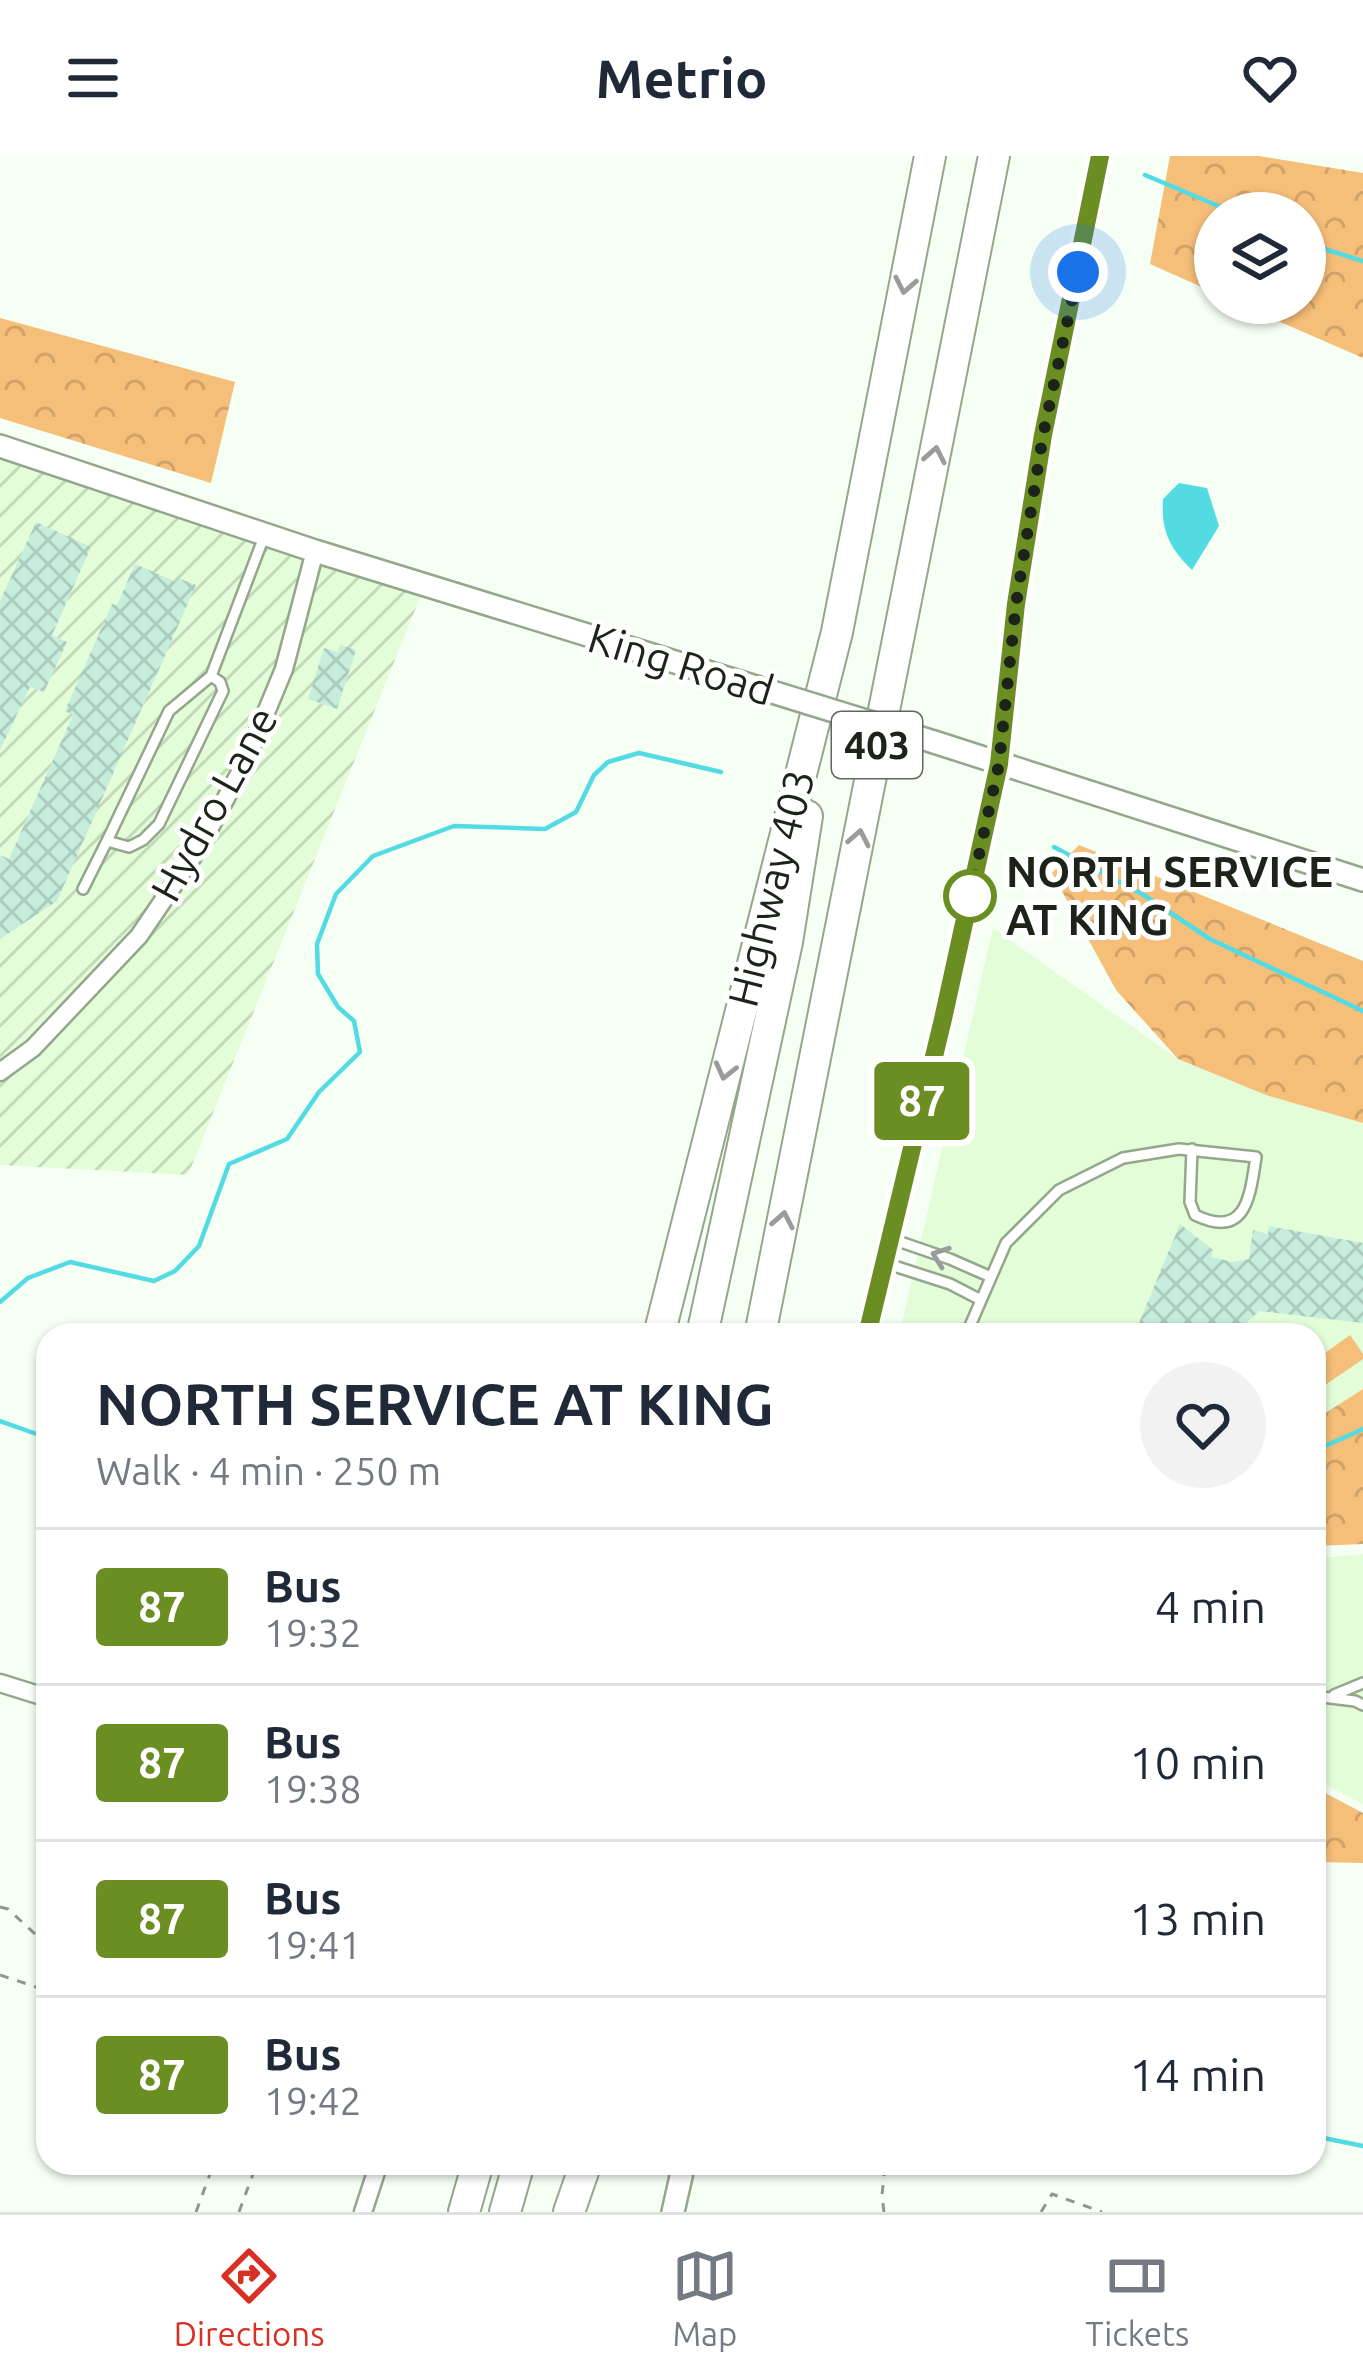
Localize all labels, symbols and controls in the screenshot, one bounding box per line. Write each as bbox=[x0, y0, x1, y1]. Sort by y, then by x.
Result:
icon: menu bbox=[60, 45, 126, 111]
icon: heart bbox=[1237, 45, 1303, 111]
text: Metrio bbox=[595, 48, 768, 108]
map controls bbox=[1194, 192, 1326, 324]
button: layers bbox=[1194, 192, 1326, 324]
your location bbox=[1048, 242, 1108, 302]
one-way arrow bbox=[893, 274, 919, 294]
one-way arrow bbox=[921, 446, 947, 466]
street label: King Road bbox=[583, 613, 779, 714]
street label: Hydro Lane bbox=[141, 699, 286, 909]
road number: 403 bbox=[832, 712, 922, 778]
street label: Highway 403 bbox=[718, 765, 823, 1011]
one-way arrow bbox=[845, 828, 871, 848]
place label: NORTH SERVICE AT KING bbox=[1006, 848, 1333, 943]
marker: NORTH SERVICE AT KING bbox=[945, 871, 995, 921]
one-way arrow bbox=[714, 1060, 739, 1081]
line badge: 87 bbox=[868, 1062, 976, 1140]
text: 87 bbox=[898, 1077, 946, 1124]
one-way arrow bbox=[769, 1211, 795, 1231]
one-way arrow bbox=[931, 1246, 952, 1270]
button: heart bbox=[1140, 1362, 1266, 1488]
text: NORTH SERVICE AT KING bbox=[96, 1372, 774, 1436]
text: Walk · 4 min · 250 m bbox=[96, 1449, 441, 1492]
text: Bus bbox=[264, 1560, 341, 1611]
text: 4 min bbox=[1155, 1581, 1266, 1632]
text: 87 bbox=[138, 1583, 186, 1630]
text: 19:32 bbox=[264, 1611, 362, 1654]
text: Bus bbox=[264, 1716, 341, 1767]
text: 10 min bbox=[1129, 1737, 1266, 1788]
text: 87 bbox=[138, 1739, 186, 1786]
text: 19:38 bbox=[264, 1767, 362, 1810]
text: Bus bbox=[264, 1872, 341, 1923]
text: 13 min bbox=[1129, 1893, 1266, 1944]
text: 87 bbox=[138, 1895, 186, 1942]
text: 19:41 bbox=[264, 1923, 362, 1966]
text: Bus bbox=[264, 2028, 341, 2079]
text: 14 min bbox=[1129, 2049, 1266, 2100]
text: 87 bbox=[138, 2051, 186, 2098]
text: 19:42 bbox=[264, 2079, 362, 2122]
tab: Directions bbox=[174, 2243, 325, 2352]
tab: Map bbox=[672, 2243, 738, 2352]
tab: Tickets bbox=[1085, 2243, 1189, 2352]

